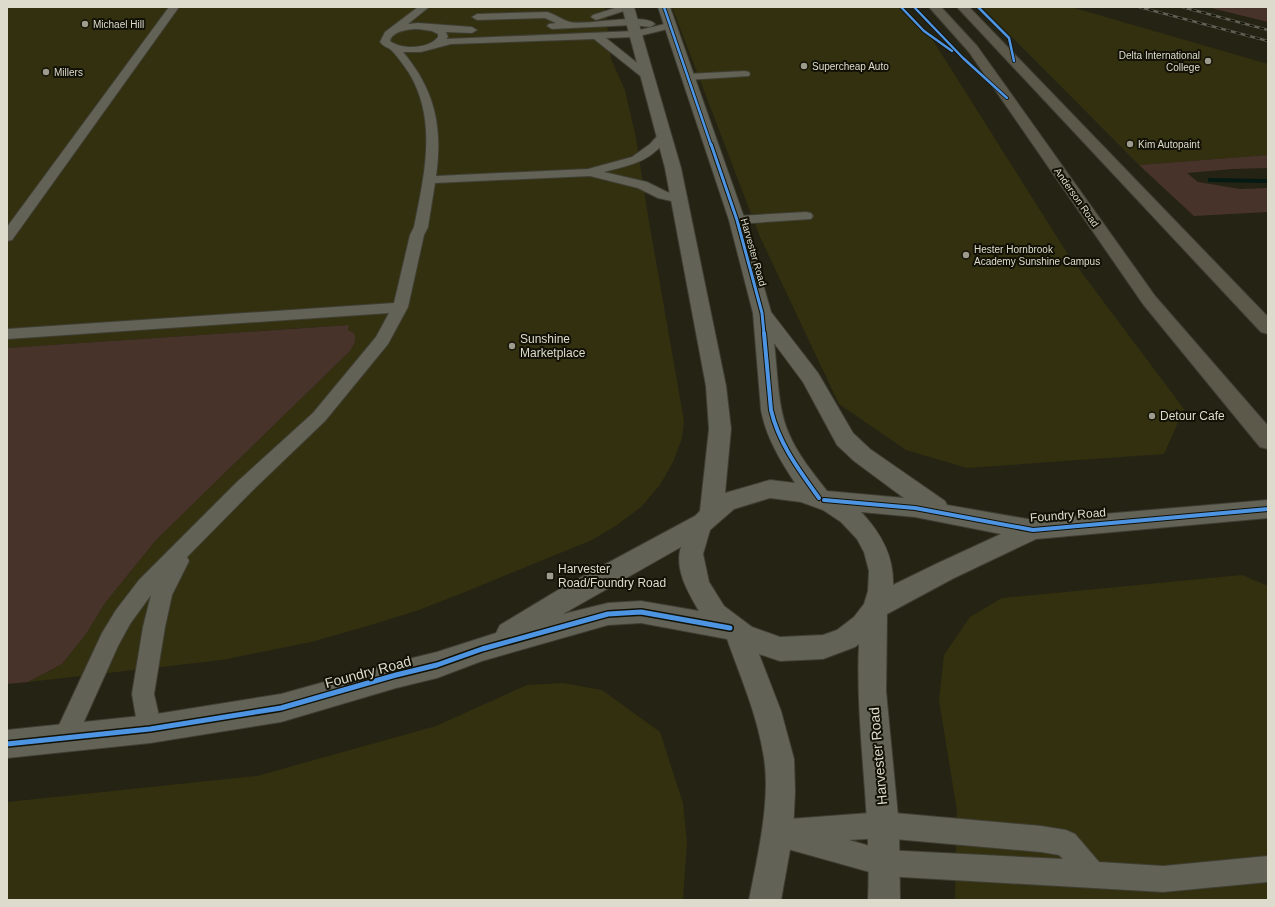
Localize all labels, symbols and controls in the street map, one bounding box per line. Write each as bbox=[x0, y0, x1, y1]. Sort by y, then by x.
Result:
marker: Michael Hill bbox=[80, 19, 90, 29]
place label: Michael Hill bbox=[93, 19, 144, 30]
place label: Delta International College bbox=[1119, 50, 1200, 73]
marker: Delta International College bbox=[1203, 56, 1213, 66]
marker: Supercheap Auto bbox=[799, 61, 809, 71]
place label: Supercheap Auto bbox=[812, 61, 889, 72]
marker: Millers bbox=[41, 67, 51, 77]
place label: Millers bbox=[54, 67, 83, 78]
marker: Kim Autopaint bbox=[1125, 139, 1135, 149]
place label: Kim Autopaint bbox=[1138, 139, 1200, 150]
street label: Anderson Road bbox=[1052, 166, 1101, 229]
street label: Harvester Road bbox=[739, 217, 768, 287]
place label: Hester Hornbrook Academy Sunshine Campus bbox=[974, 244, 1100, 267]
marker: Hester Hornbrook Academy Sunshine Campus bbox=[961, 250, 971, 260]
place label: Sunshine Marketplace bbox=[520, 332, 586, 360]
marker: Sunshine Marketplace bbox=[507, 341, 517, 351]
place label: Detour Cafe bbox=[1160, 409, 1225, 423]
marker: Detour Cafe bbox=[1147, 411, 1157, 421]
street label: Foundry Road bbox=[1030, 505, 1106, 525]
place label: Harvester Road/Foundry Road bbox=[558, 562, 666, 590]
marker: Harvester Road/Foundry Road bbox=[545, 571, 555, 581]
street label: Foundry Road bbox=[323, 653, 413, 691]
street label: Harvester Road bbox=[866, 706, 890, 806]

